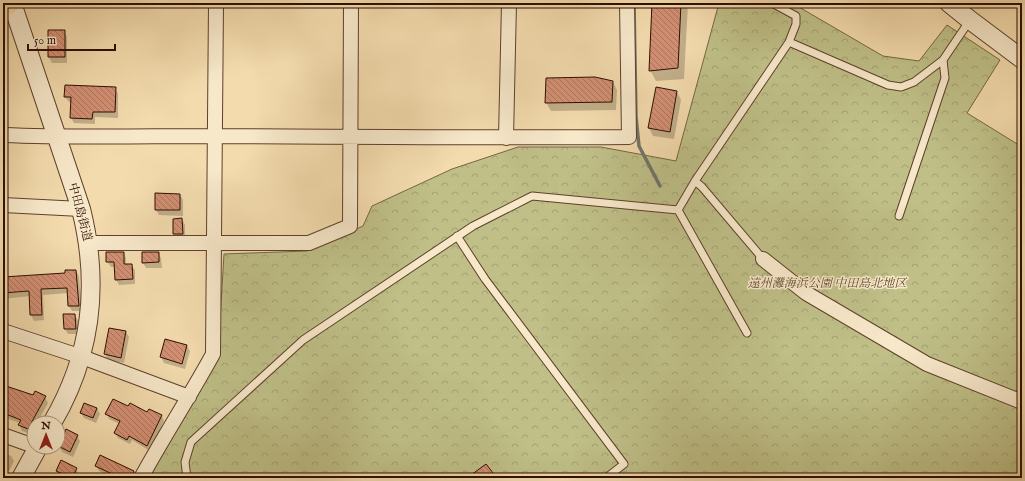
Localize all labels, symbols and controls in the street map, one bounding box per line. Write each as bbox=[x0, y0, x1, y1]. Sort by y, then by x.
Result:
scale bar bbox=[28, 26, 115, 52]
text: 50 m bbox=[34, 33, 56, 48]
street label: 中田島街道 bbox=[65, 181, 95, 243]
park label: 遠州灘海浜公園 中田島北地区 bbox=[748, 276, 908, 291]
north arrow bbox=[26, 415, 66, 455]
text: N bbox=[40, 419, 51, 433]

